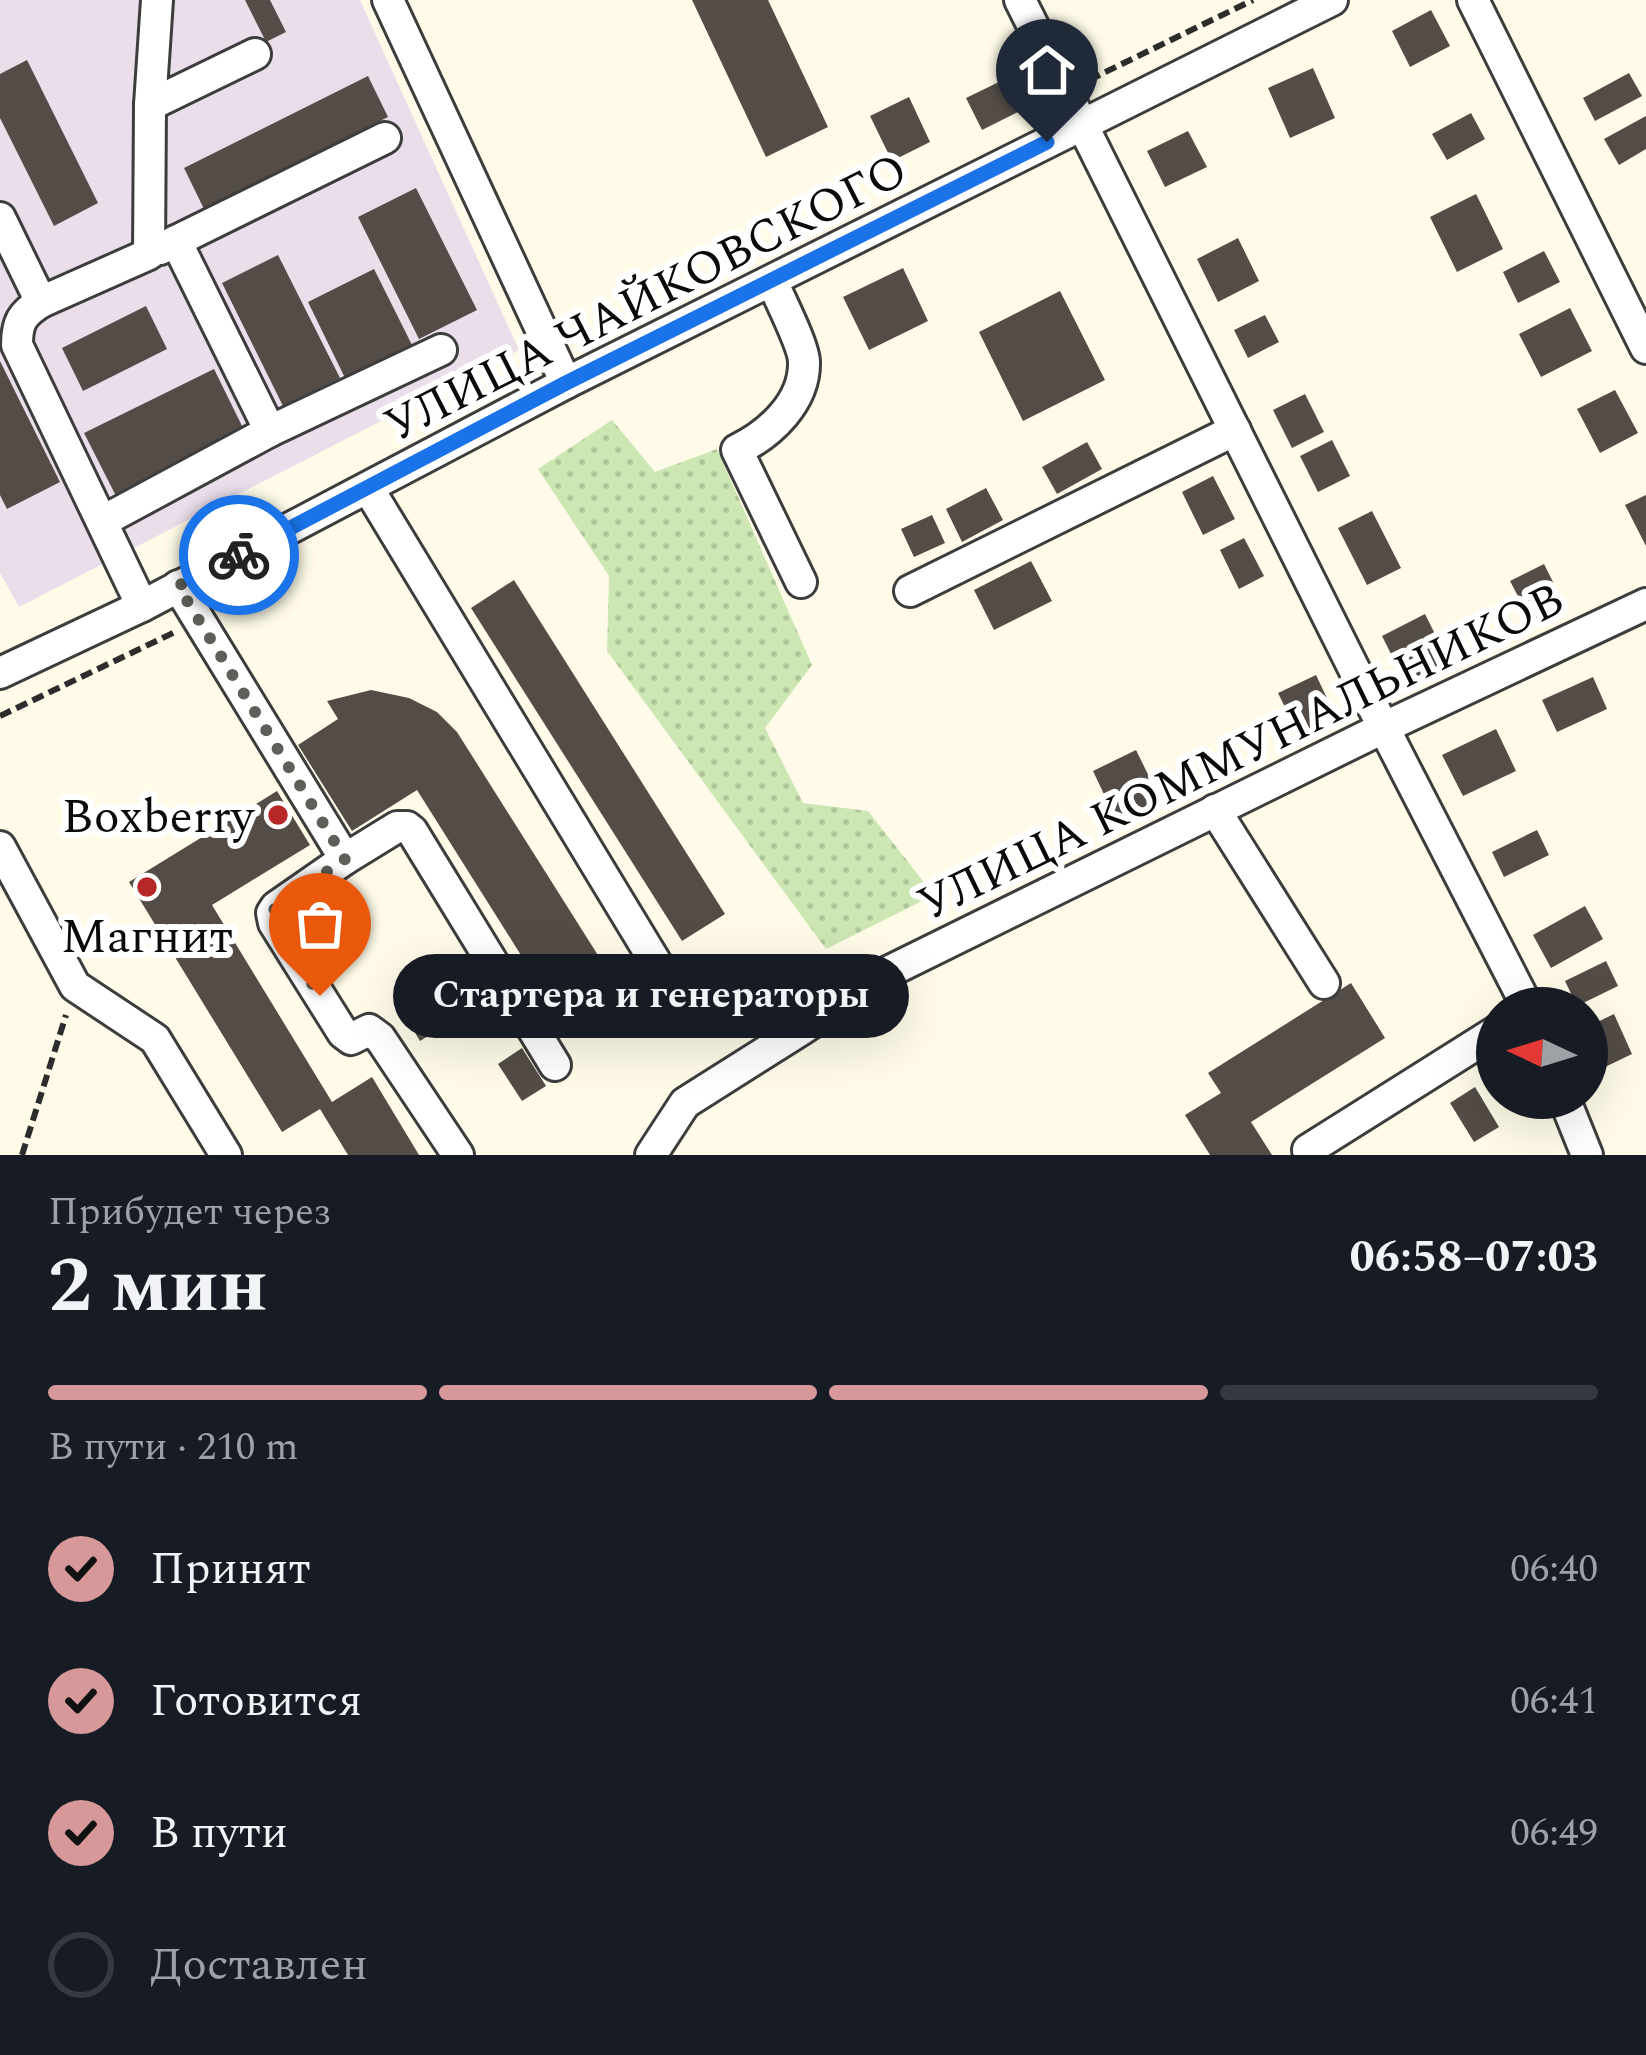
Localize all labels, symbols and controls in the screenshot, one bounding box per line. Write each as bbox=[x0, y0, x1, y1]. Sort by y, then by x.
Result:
pin bbox=[996, 19, 1098, 142]
icon: home bbox=[1014, 37, 1080, 103]
street label: УЛИЦА ЧАЙКОВСКОГО bbox=[372, 134, 920, 462]
courier bbox=[179, 495, 299, 615]
icon: bike bbox=[206, 522, 272, 588]
street label: УЛИЦА КОММУНАЛЬНИКОВ bbox=[905, 564, 1577, 941]
place label: Boxberry bbox=[62, 781, 256, 854]
marker: Boxberry bbox=[265, 802, 291, 828]
pin bbox=[269, 873, 371, 996]
marker: Магнит bbox=[134, 874, 160, 900]
icon: bag bbox=[287, 891, 353, 957]
place label: Магнит bbox=[61, 901, 233, 974]
callout: Стартера и генераторы bbox=[392, 954, 908, 1038]
text: Стартера и генераторы bbox=[432, 966, 870, 1025]
north arrow bbox=[1476, 987, 1608, 1119]
map controls bbox=[1476, 987, 1608, 1119]
text: Прибудет через bbox=[48, 1183, 331, 1242]
text: 06:58–07:03 bbox=[1349, 1223, 1598, 1292]
text: 2 мин bbox=[48, 1227, 268, 1346]
text: В пути · 210 m bbox=[48, 1418, 299, 1477]
text: Принят bbox=[150, 1535, 311, 1604]
icon: check bbox=[48, 1536, 114, 1602]
text: 06:40 bbox=[1510, 1540, 1598, 1599]
text: Готовится bbox=[150, 1667, 362, 1736]
icon: check bbox=[48, 1668, 114, 1734]
text: 06:41 bbox=[1510, 1672, 1598, 1731]
text: В пути bbox=[150, 1799, 288, 1868]
icon: check bbox=[48, 1800, 114, 1866]
text: 06:49 bbox=[1510, 1804, 1598, 1863]
text: Доставлен bbox=[150, 1931, 368, 2000]

